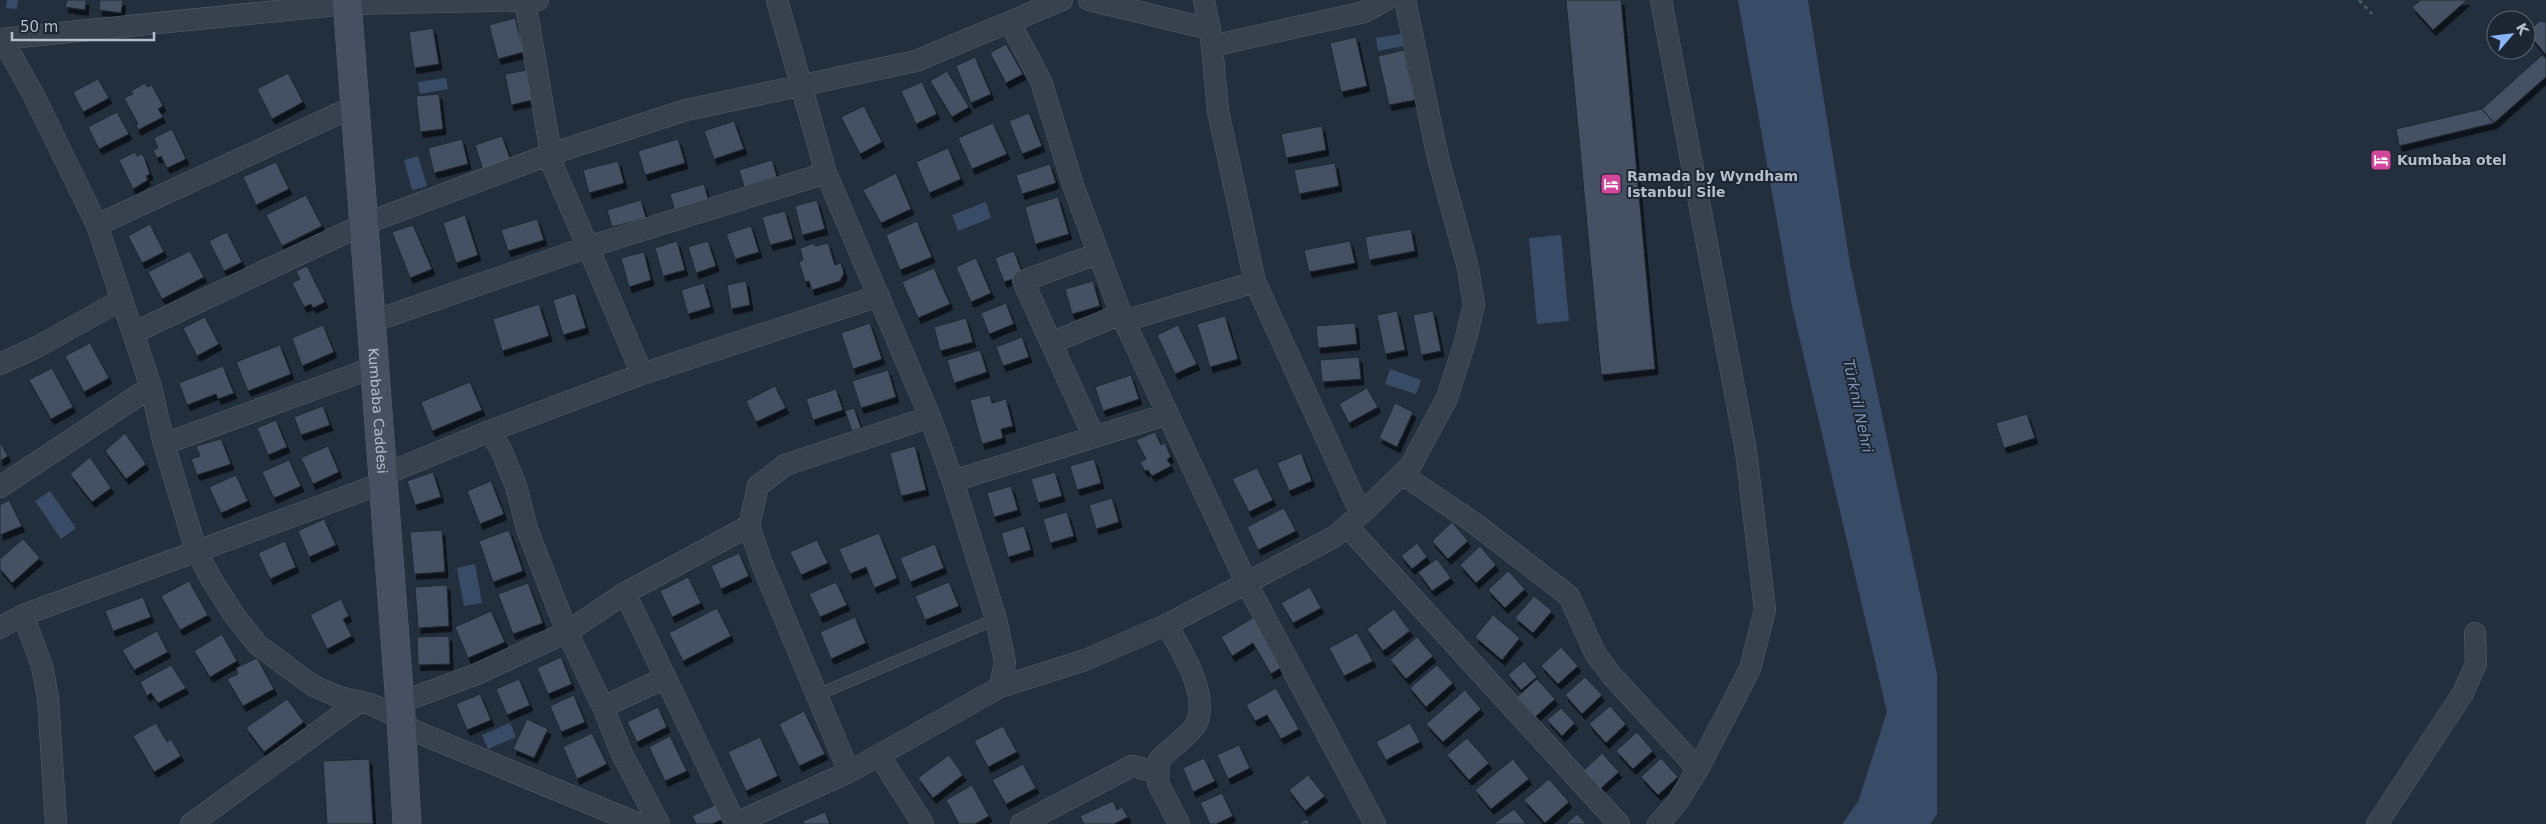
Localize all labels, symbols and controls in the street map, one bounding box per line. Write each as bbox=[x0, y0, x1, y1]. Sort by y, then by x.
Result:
scale bar bbox=[12, 10, 155, 42]
north arrow bbox=[2486, 10, 2536, 60]
text: 50 m bbox=[20, 18, 58, 36]
text: K bbox=[2513, 20, 2533, 38]
hotel icon: Kumbaba otel bbox=[2369, 148, 2393, 172]
place label: Kumbaba otel bbox=[2397, 152, 2507, 168]
place label: Ramada by Wyndham Istanbul Sile bbox=[1627, 168, 1798, 200]
hotel icon: Ramada by Wyndham Istanbul Sile bbox=[1599, 172, 1623, 196]
street label: Kumbaba Caddesi bbox=[365, 347, 391, 474]
water label: Türknil Nehri bbox=[1839, 358, 1877, 455]

